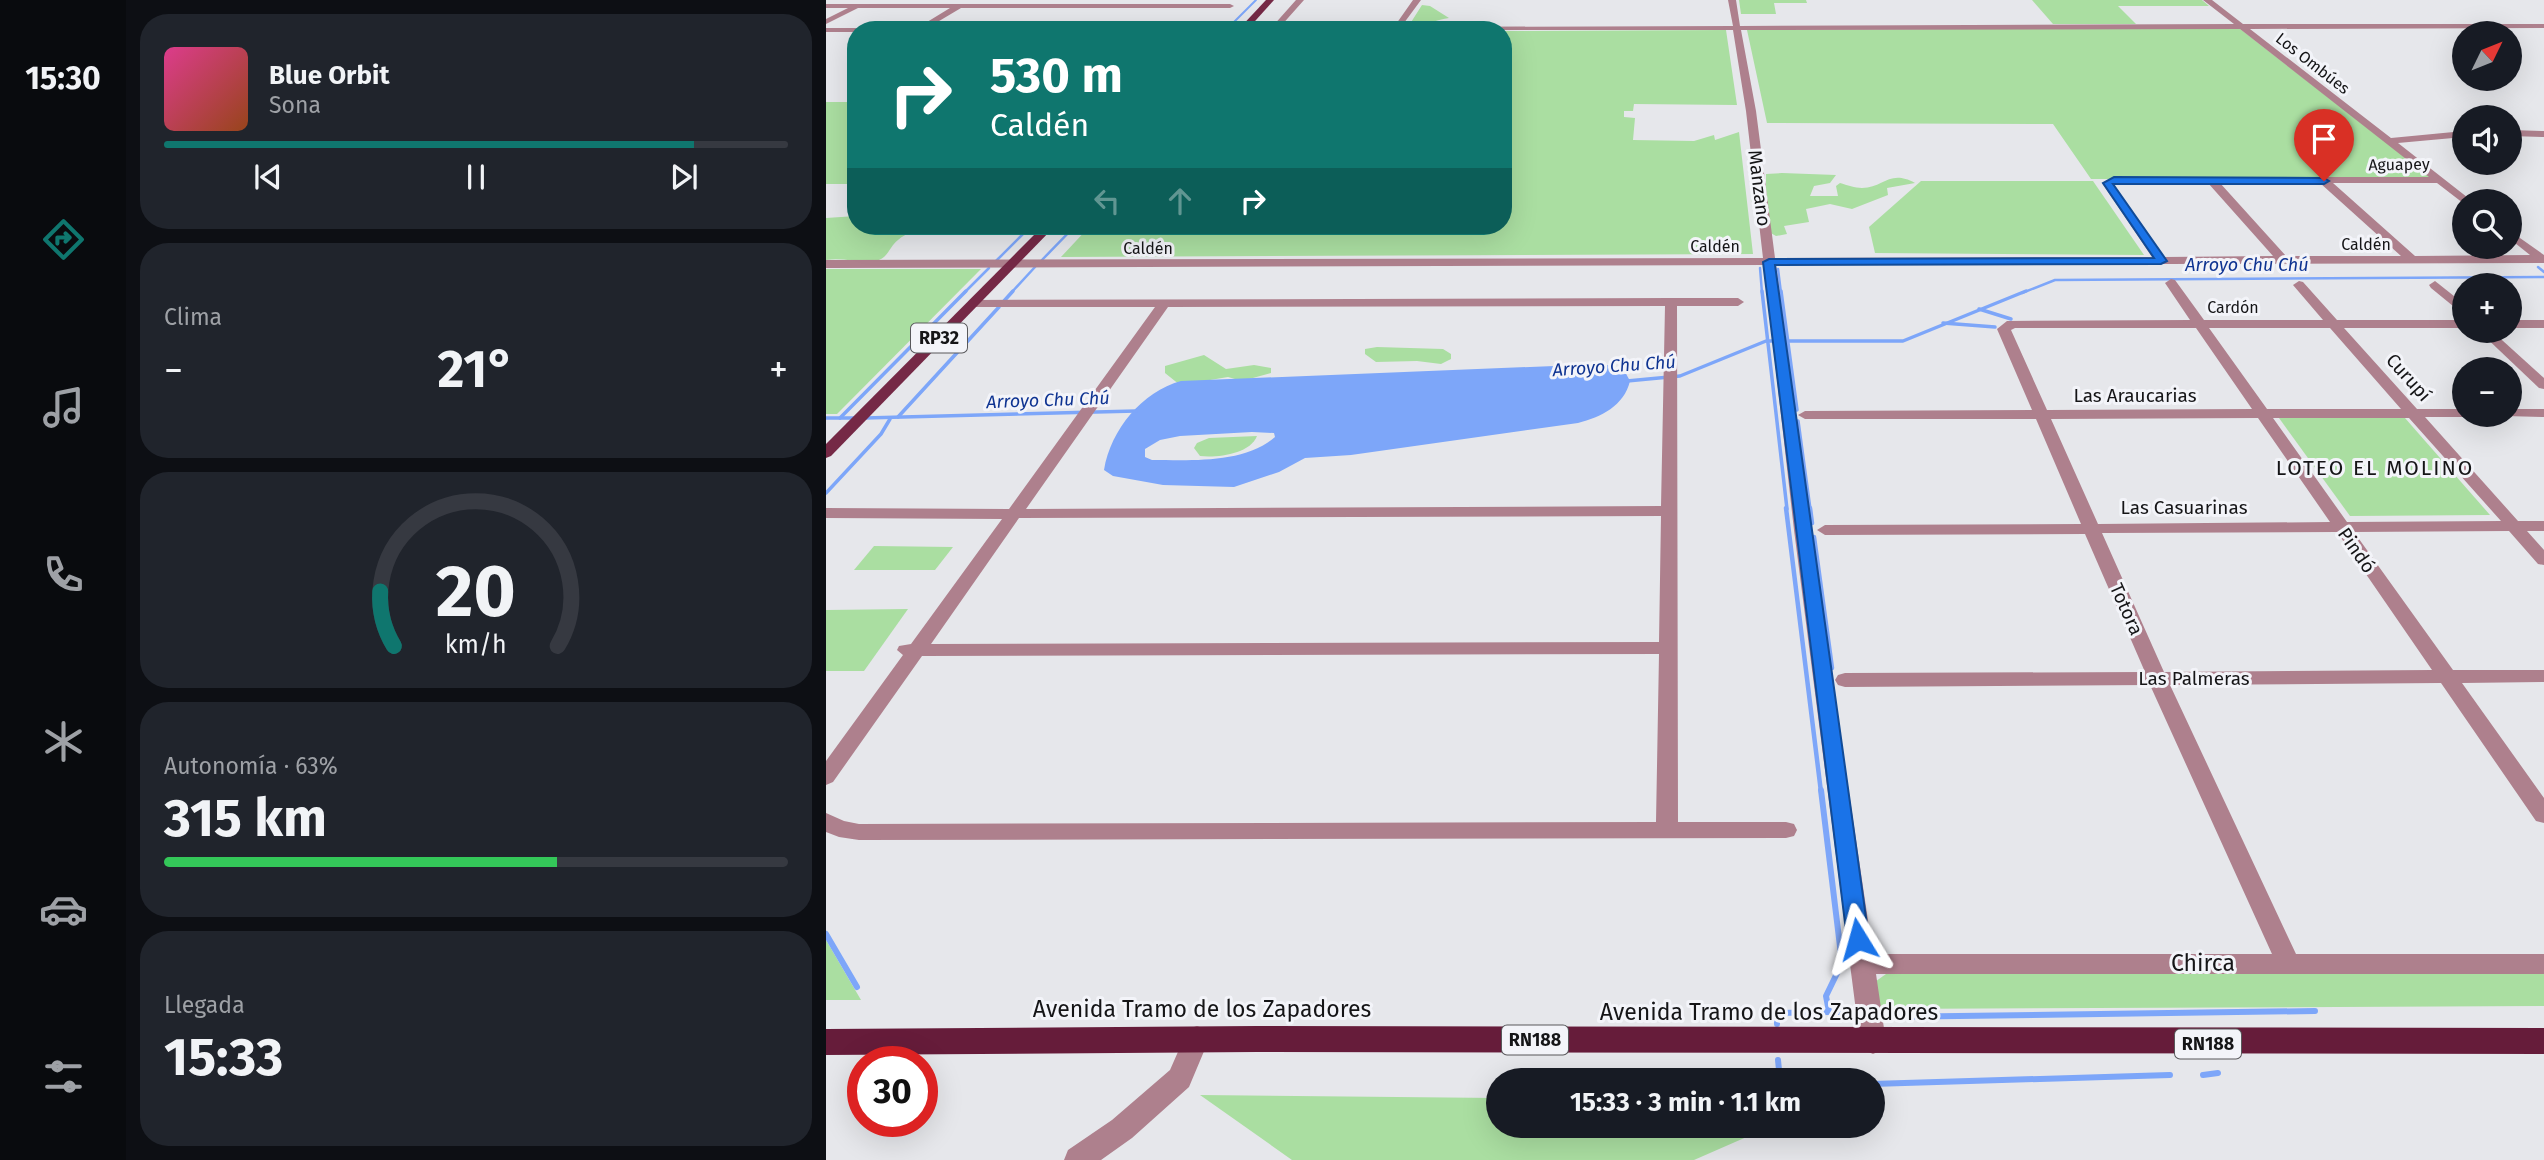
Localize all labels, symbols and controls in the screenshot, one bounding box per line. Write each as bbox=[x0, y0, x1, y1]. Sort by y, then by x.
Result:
north arrow bbox=[2452, 21, 2522, 91]
map controls bbox=[2452, 21, 2522, 427]
street label: Los Ombúes bbox=[2272, 29, 2353, 98]
text: 530 m bbox=[990, 46, 1123, 105]
icon: right bbox=[875, 49, 966, 140]
text: 15:30 bbox=[25, 59, 101, 97]
text: Blue Orbit bbox=[269, 60, 389, 91]
text: Sona bbox=[269, 91, 321, 119]
button: sound bbox=[2452, 105, 2522, 175]
text: Caldén bbox=[990, 106, 1089, 144]
pin bbox=[2294, 109, 2354, 181]
icon: arrive bbox=[2305, 120, 2343, 158]
street label: Manzano bbox=[1743, 149, 1776, 228]
street label: Aguapey bbox=[2368, 154, 2430, 175]
icon: previous bbox=[249, 158, 287, 196]
icon: pause bbox=[457, 158, 495, 196]
icon: next bbox=[665, 158, 703, 196]
icon: left bbox=[1088, 182, 1126, 220]
icon: ahead bbox=[1161, 182, 1199, 220]
icon: right bbox=[1234, 182, 1272, 220]
button: search bbox=[2452, 189, 2522, 259]
icon: directions bbox=[39, 215, 88, 264]
street label: Caldén bbox=[2341, 235, 2391, 254]
street label: Caldén bbox=[1690, 237, 1740, 256]
street label: Caldén bbox=[1123, 239, 1173, 258]
water label: Arroyo Chu Chú bbox=[2184, 254, 2309, 276]
button: + bbox=[2452, 273, 2522, 343]
street label: Cardón bbox=[2207, 298, 2259, 317]
text: Clima bbox=[164, 303, 222, 331]
road number: RP32 bbox=[911, 324, 967, 352]
text: 21° bbox=[438, 338, 515, 401]
text: − bbox=[164, 347, 183, 393]
text: + bbox=[769, 347, 788, 393]
street label: Curupí bbox=[2381, 349, 2436, 406]
water label: Arroyo Chu Chú bbox=[1551, 351, 1676, 381]
button: − bbox=[2452, 357, 2522, 427]
icon: music bbox=[39, 383, 88, 432]
street label: Las Araucarias bbox=[2073, 384, 2197, 407]
water label: Arroyo Chu Chú bbox=[985, 387, 1110, 413]
district label: LOTEO EL MOLINO bbox=[2276, 455, 2474, 481]
street label: Las Casuarinas bbox=[2120, 496, 2248, 519]
street label: Pindó bbox=[2333, 523, 2380, 577]
text: 20 bbox=[436, 548, 516, 635]
icon: phone bbox=[39, 550, 88, 599]
street label: Totora bbox=[2105, 580, 2148, 639]
text: km/h bbox=[445, 630, 507, 660]
street label: Las Palmeras bbox=[2138, 667, 2250, 690]
icon: climate bbox=[39, 717, 88, 766]
text: Autonomía · 63% bbox=[164, 752, 338, 780]
text: 315 km bbox=[164, 787, 327, 850]
icon: car bbox=[39, 885, 88, 934]
position arrow bbox=[1821, 902, 1895, 976]
street label: Chirca bbox=[2171, 949, 2235, 977]
text: Llegada bbox=[164, 991, 245, 1019]
street label: Avenida Tramo de los Zapadores bbox=[1033, 995, 1371, 1023]
street label: Avenida Tramo de los Zapadores bbox=[1600, 998, 1938, 1026]
text: 15:33 bbox=[164, 1026, 283, 1089]
road number: RN188 bbox=[1502, 1026, 1568, 1055]
road number: RN188 bbox=[2175, 1030, 2241, 1058]
speed limit sign: 30 bbox=[847, 1046, 938, 1137]
icon: filters bbox=[39, 1052, 88, 1101]
text: 15:33 · 3 min · 1.1 km bbox=[1570, 1087, 1801, 1118]

